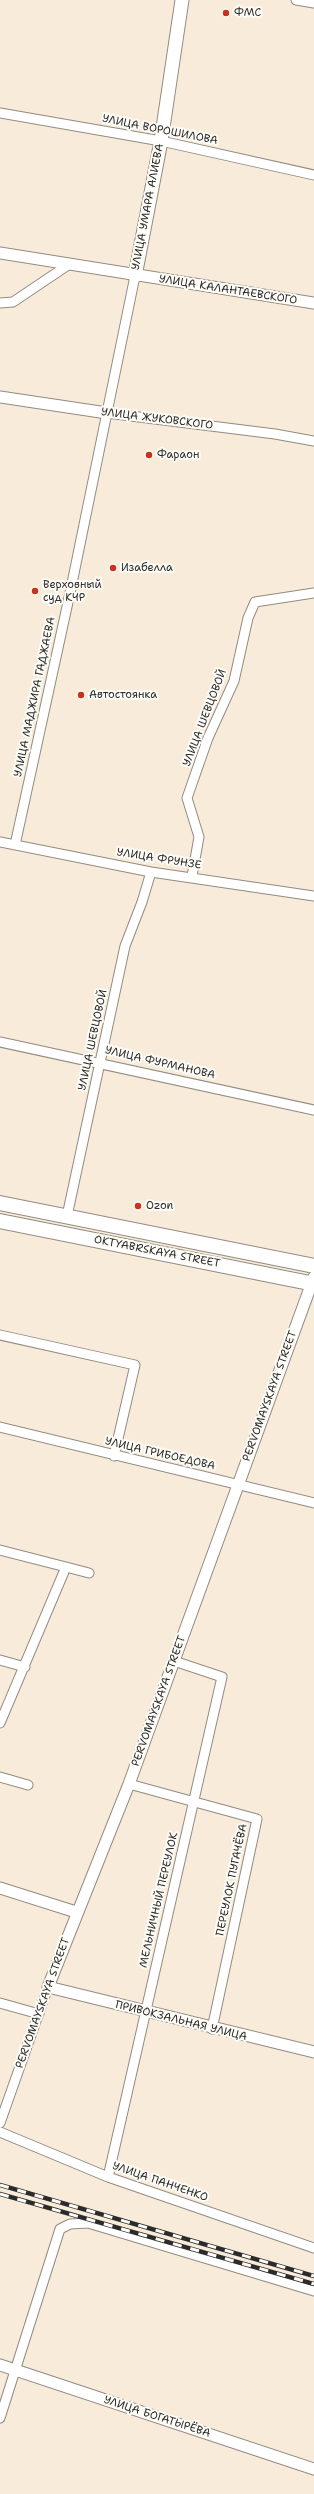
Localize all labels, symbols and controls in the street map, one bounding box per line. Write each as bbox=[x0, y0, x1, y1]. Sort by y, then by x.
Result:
place label: ФМС bbox=[234, 6, 261, 20]
marker: ФМС bbox=[221, 8, 231, 18]
street label: УЛИЦА ВОРОШИЛОВА bbox=[101, 112, 219, 148]
street label: УЛИЦА УМАРА АЛИЕВА bbox=[129, 143, 167, 271]
street label: УЛИЦА КАЛАНТАЕВСКОГО bbox=[158, 273, 298, 307]
street label: УЛИЦА ЖУКОВСКОГО bbox=[100, 406, 214, 432]
place label: Фараон bbox=[157, 448, 199, 462]
marker: Фараон bbox=[144, 450, 154, 460]
place label: Изабелла bbox=[121, 561, 173, 575]
marker: Изабелла bbox=[108, 563, 118, 573]
place label: Верховный суд КЧР bbox=[43, 578, 102, 604]
marker: Верховный суд КЧР bbox=[30, 586, 40, 596]
street label: УЛИЦА МАДЖИРА ГАДЖАЕВА bbox=[12, 616, 58, 778]
street label: УЛИЦА ШЕВЦОВОЙ bbox=[180, 668, 230, 768]
place label: Автостоянка bbox=[89, 688, 157, 702]
marker: Автостоянка bbox=[76, 690, 86, 700]
street label: УЛИЦА ФРУНЗЕ bbox=[116, 846, 202, 872]
street label: УЛИЦА ШЕВЦОВОЙ bbox=[76, 988, 110, 1092]
street label: УЛИЦА ФУРМАНОВА bbox=[104, 1044, 216, 1082]
place label: Ozon bbox=[146, 1199, 173, 1213]
marker: Ozon bbox=[133, 1201, 143, 1211]
street label: OKTYABRSKAYA STREET bbox=[93, 1233, 221, 1271]
street label: PERVOMAYSKAYA STREET bbox=[240, 1329, 300, 1463]
street label: УЛИЦА ГРИБОЕДОВА bbox=[104, 1435, 216, 1473]
street label: PERVOMAYSKAYA STREET bbox=[129, 1634, 189, 1768]
street label: ПЕРЕУЛОК ПУГАЧЁВА bbox=[214, 1823, 250, 1937]
street label: МЕЛЬНИЧНЫЙ ПЕРЕУЛОК bbox=[137, 1831, 181, 1969]
street label: PERVOMAYSKAYA STREET bbox=[13, 1936, 73, 2070]
street label: ПРИВОКЗАЛЬНАЯ УЛИЦА bbox=[114, 1998, 248, 2044]
street label: УЛИЦА ПАНЧЕНКО bbox=[110, 2159, 210, 2205]
street label: УЛИЦА БОГАТЫРЁВА bbox=[102, 2394, 212, 2440]

